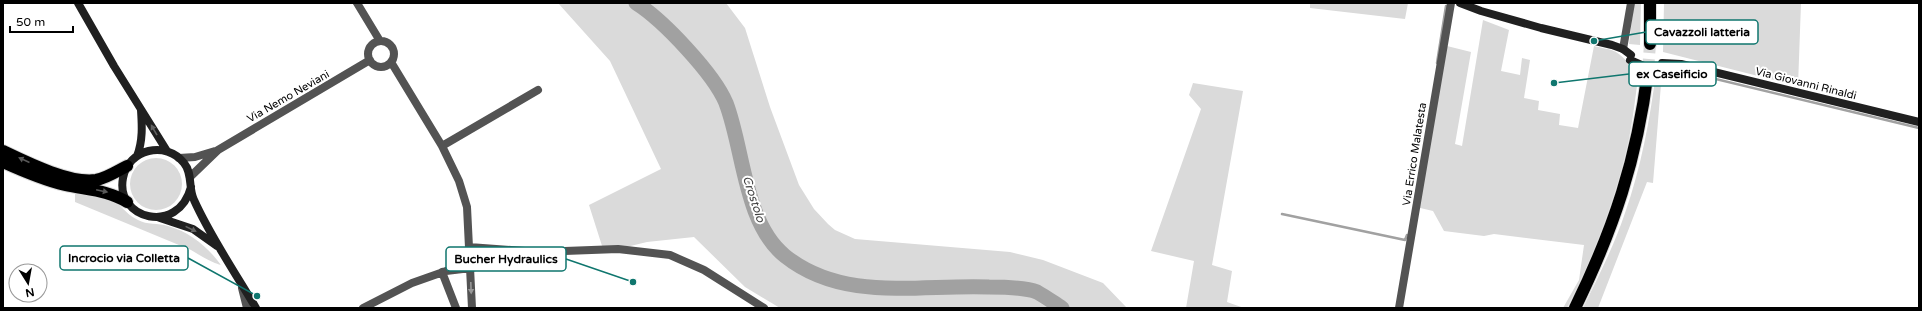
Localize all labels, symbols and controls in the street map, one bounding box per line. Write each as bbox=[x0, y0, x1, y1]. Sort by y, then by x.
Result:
scale bar bbox=[10, 8, 73, 34]
text: 50 m bbox=[16, 15, 45, 29]
callout: Cavazzoli latteria bbox=[1646, 20, 1758, 44]
text: Cavazzoli latteria bbox=[1654, 25, 1750, 39]
callout: ex Caseificio bbox=[1629, 62, 1716, 86]
street label: Via Giovanni Rinaldi bbox=[1754, 65, 1858, 102]
text: ex Caseificio bbox=[1636, 67, 1708, 81]
street label: Via Nemo Neviani bbox=[245, 68, 332, 125]
street label: Via Errico Malatesta bbox=[1400, 102, 1429, 207]
one-way arrow bbox=[151, 124, 158, 136]
one-way arrow bbox=[18, 157, 30, 163]
water label: Crostolo bbox=[740, 174, 768, 225]
one-way arrow bbox=[96, 189, 108, 195]
one-way arrow bbox=[185, 226, 196, 232]
callout: Incrocio via Colletta bbox=[60, 246, 188, 270]
callout: Bucher Hydraulics bbox=[446, 247, 566, 271]
text: Incrocio via Colletta bbox=[68, 251, 180, 265]
text: Bucher Hydraulics bbox=[454, 252, 558, 267]
north arrow bbox=[8, 263, 48, 303]
one-way arrow bbox=[468, 282, 475, 294]
text: N bbox=[24, 285, 35, 300]

